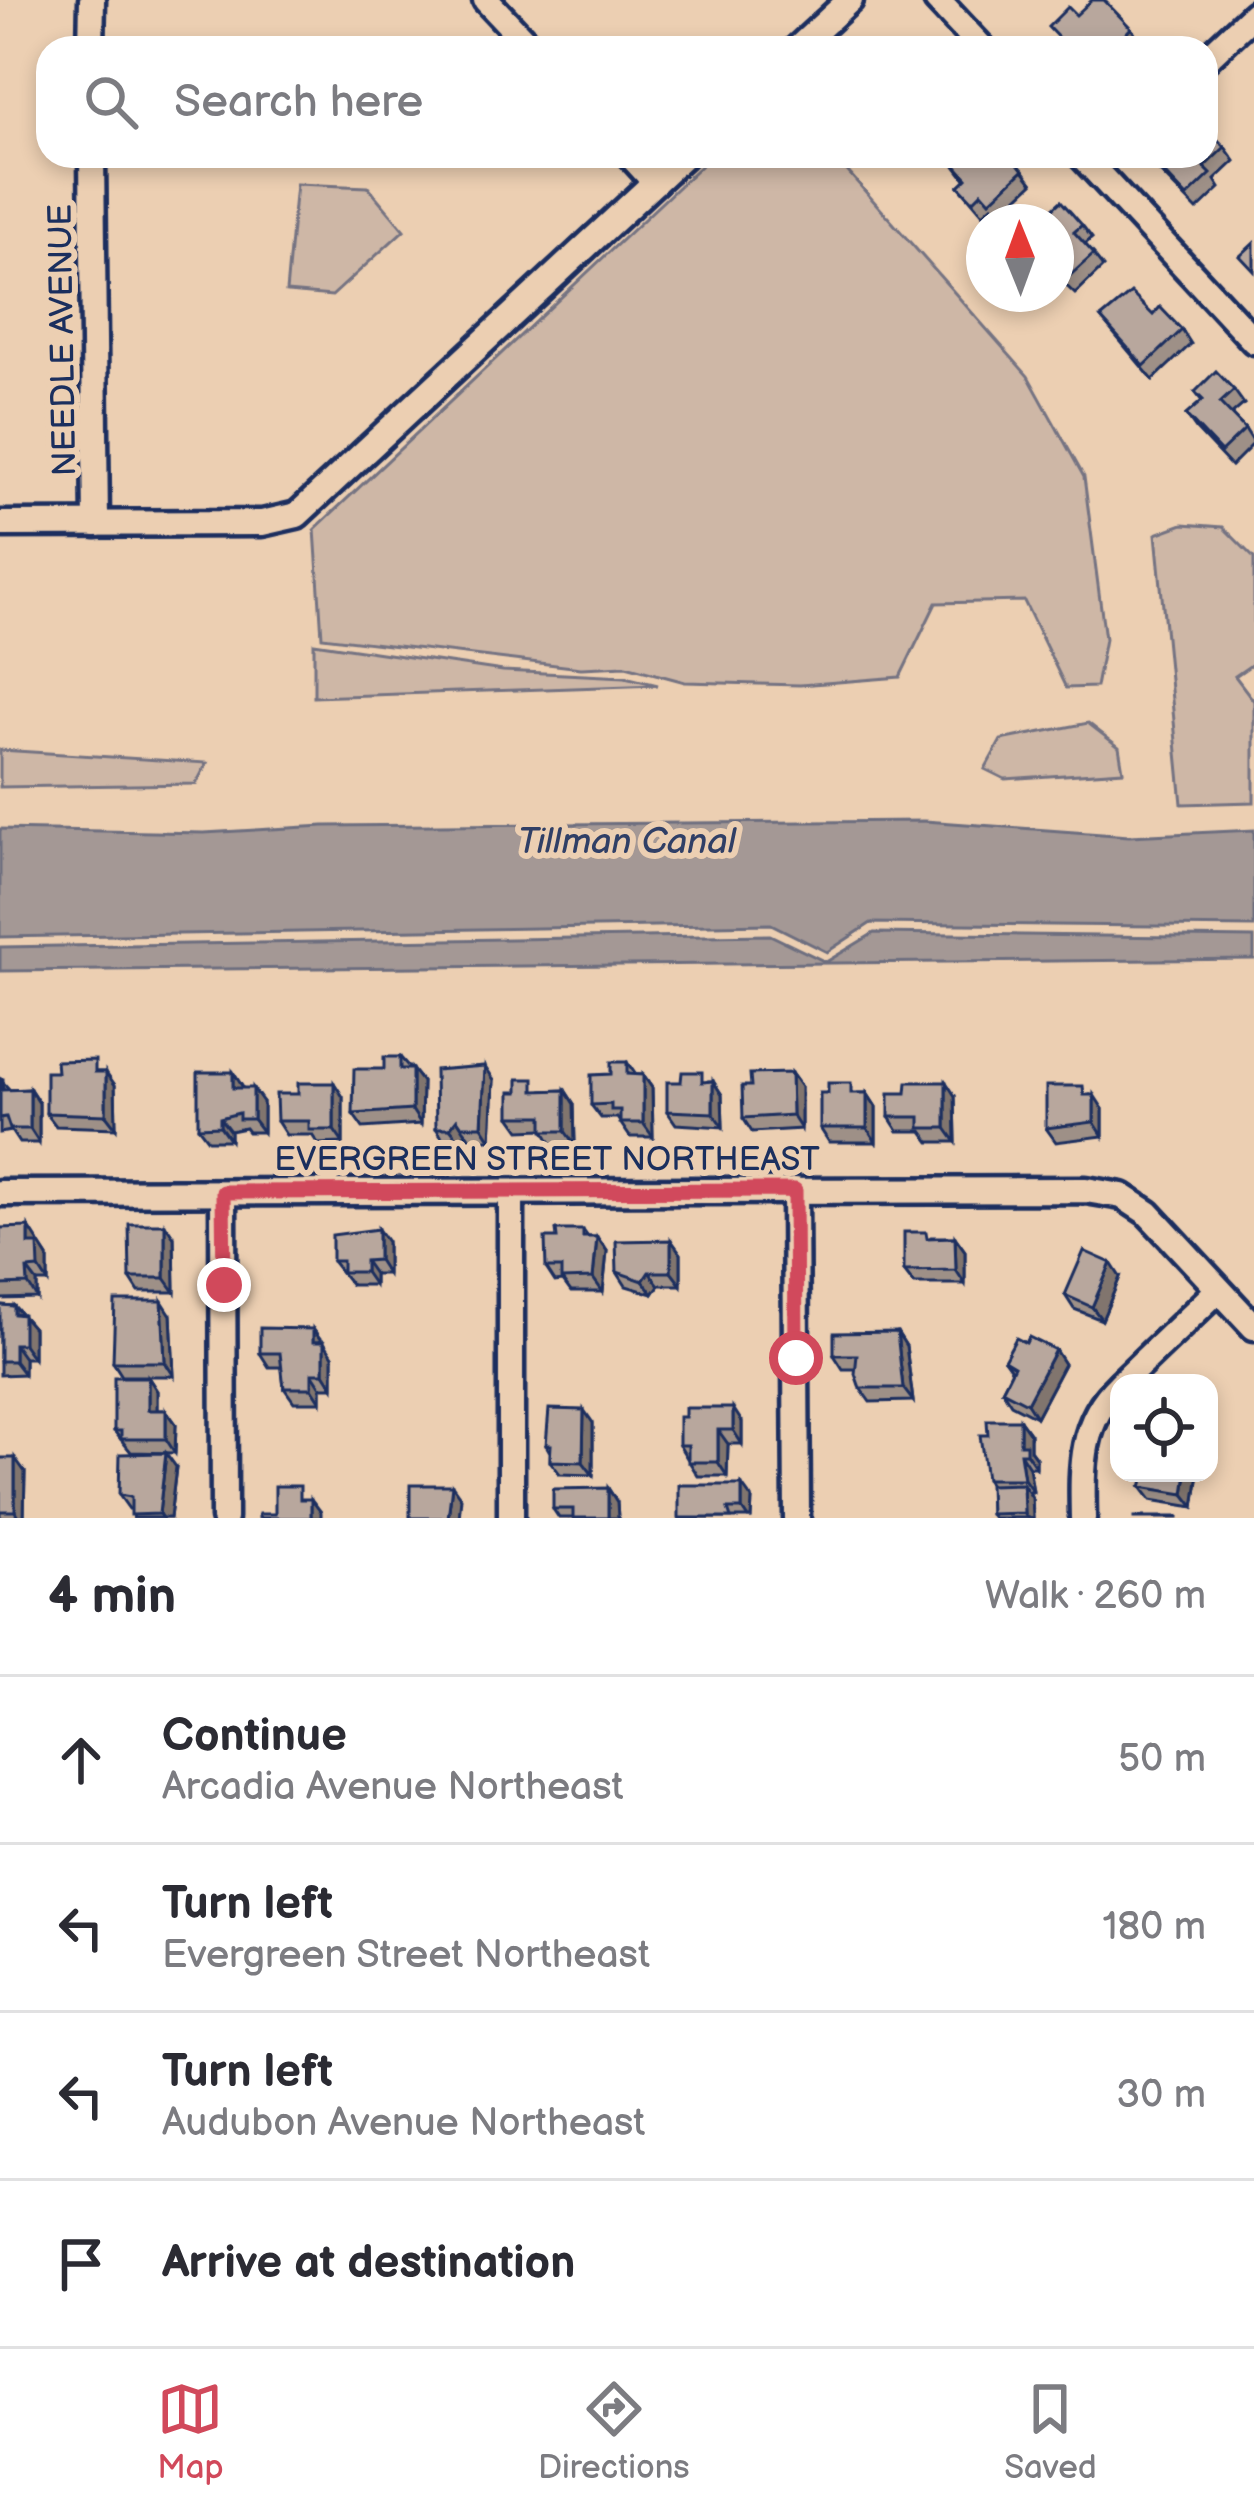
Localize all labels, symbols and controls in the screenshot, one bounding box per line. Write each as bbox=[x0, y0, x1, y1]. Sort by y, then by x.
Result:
search box bbox=[36, 36, 1218, 168]
icon: search bbox=[78, 69, 144, 135]
text: Search here bbox=[174, 75, 423, 130]
street label: NEEDLE AVENUE bbox=[41, 204, 85, 476]
north arrow bbox=[966, 204, 1074, 312]
water label: Tillman Canal bbox=[518, 821, 738, 864]
street label: EVERGREEN STREET NORTHEAST bbox=[274, 1140, 820, 1180]
route end bbox=[197, 1258, 251, 1312]
route start bbox=[769, 1331, 823, 1385]
map controls bbox=[1110, 1374, 1218, 1482]
button: locate bbox=[1110, 1374, 1218, 1482]
text: 4 min bbox=[48, 1566, 176, 1627]
text: Walk · 260 m bbox=[985, 1573, 1206, 1620]
text: Continue bbox=[162, 1709, 347, 1764]
icon: ahead bbox=[48, 1727, 114, 1793]
text: 50 m bbox=[1118, 1736, 1206, 1783]
text: Arcadia Avenue Northeast bbox=[162, 1764, 623, 1811]
text: Turn left bbox=[162, 1877, 333, 1932]
icon: left bbox=[48, 1895, 114, 1961]
text: 180 m bbox=[1102, 1904, 1206, 1951]
text: Evergreen Street Northeast bbox=[162, 1932, 650, 1979]
text: Turn left bbox=[162, 2045, 333, 2100]
icon: left bbox=[48, 2063, 114, 2129]
text: 30 m bbox=[1116, 2072, 1206, 2119]
text: Audubon Avenue Northeast bbox=[162, 2100, 645, 2147]
icon: arrive bbox=[48, 2231, 114, 2297]
text: Arrive at destination bbox=[162, 2236, 575, 2291]
tab: Map bbox=[157, 2376, 224, 2488]
tab: Directions bbox=[538, 2376, 690, 2488]
tab: Saved bbox=[1004, 2376, 1097, 2488]

